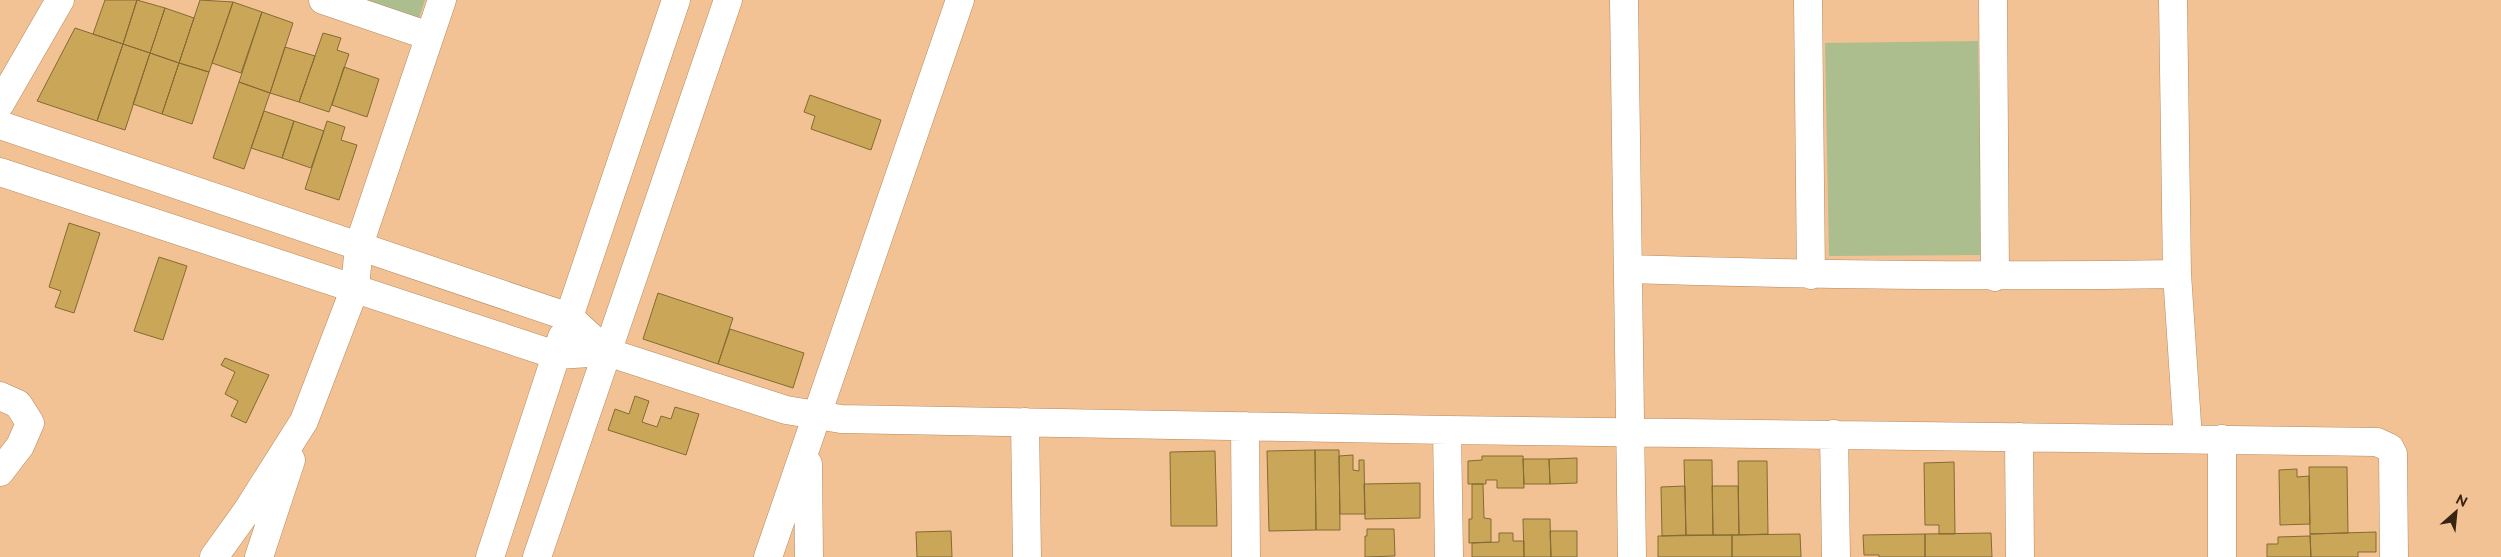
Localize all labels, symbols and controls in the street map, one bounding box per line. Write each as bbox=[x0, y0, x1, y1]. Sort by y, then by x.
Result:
north arrow bbox=[2431, 487, 2481, 537]
text: N bbox=[2454, 491, 2470, 510]

